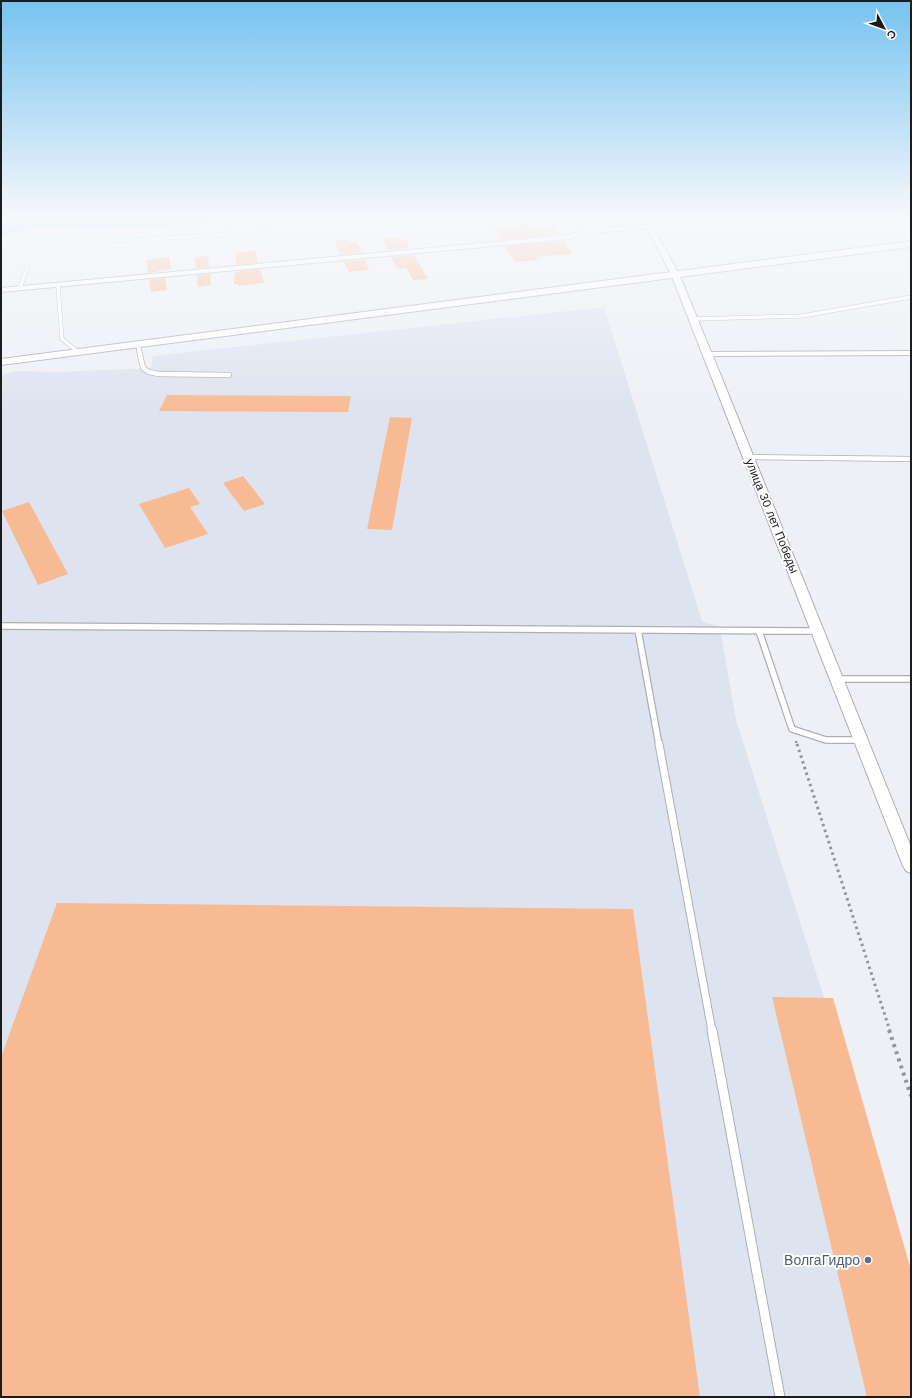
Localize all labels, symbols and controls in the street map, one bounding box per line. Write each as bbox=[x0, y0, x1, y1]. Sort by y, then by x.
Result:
north arrow bbox=[864, 8, 904, 48]
text: С bbox=[884, 27, 899, 42]
street label: улица 30 лет Победы bbox=[743, 457, 801, 575]
place label: ВолгаГидро bbox=[784, 1252, 860, 1268]
marker: ВолгаГидро bbox=[863, 1255, 873, 1265]

